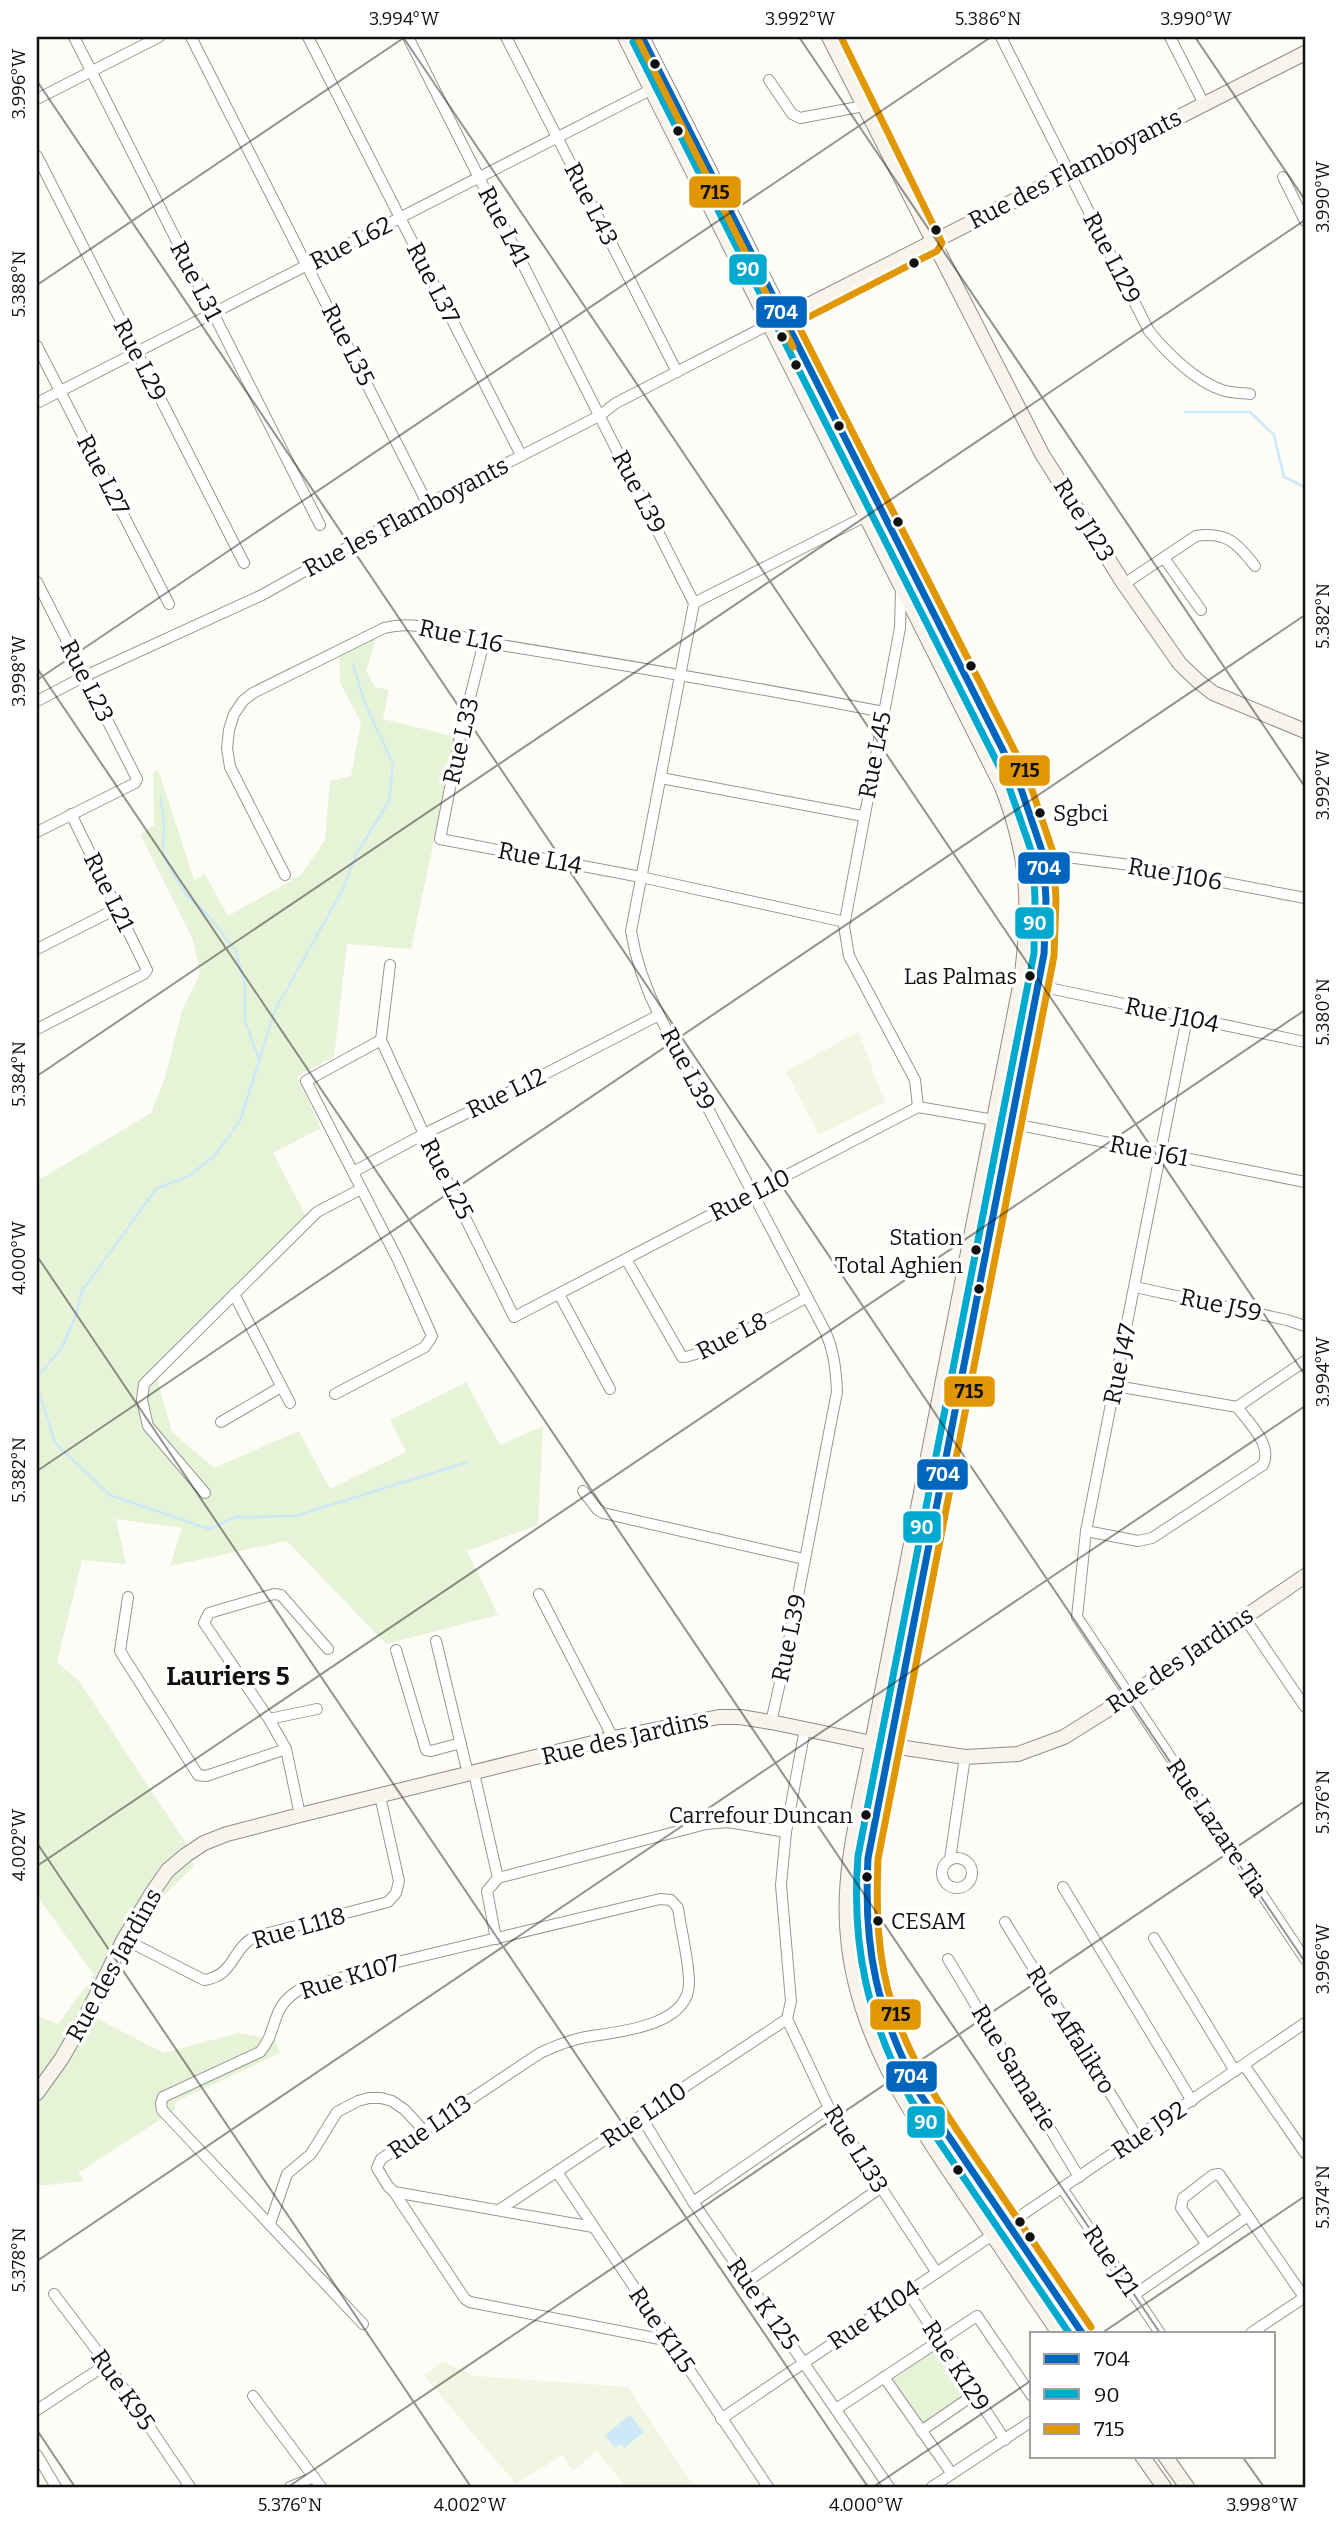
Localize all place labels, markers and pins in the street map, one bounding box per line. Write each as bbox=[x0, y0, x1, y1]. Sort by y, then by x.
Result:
unlabelled marker bbox=[648, 57, 662, 71]
unlabelled marker bbox=[671, 124, 685, 138]
unlabelled marker bbox=[929, 223, 943, 237]
unlabelled marker bbox=[907, 256, 921, 270]
unlabelled marker bbox=[775, 330, 789, 344]
unlabelled marker bbox=[789, 358, 803, 372]
unlabelled marker bbox=[832, 419, 846, 433]
unlabelled marker bbox=[891, 515, 905, 529]
unlabelled marker bbox=[964, 659, 978, 673]
place label: Sgbci bbox=[1053, 800, 1109, 827]
marker: Sgbci bbox=[1033, 806, 1047, 820]
place label: Las Palmas bbox=[904, 963, 1017, 990]
marker: Las Palmas bbox=[1023, 969, 1037, 983]
place label: Station Total Aghien bbox=[835, 1224, 963, 1279]
marker: Station Total Aghien bbox=[969, 1243, 983, 1257]
unlabelled marker bbox=[972, 1282, 986, 1296]
place label: Carrefour Duncan bbox=[669, 1802, 853, 1829]
marker: Carrefour Duncan bbox=[859, 1808, 873, 1822]
unlabelled marker bbox=[860, 1870, 874, 1884]
place label: CESAM bbox=[891, 1908, 966, 1935]
marker: CESAM bbox=[871, 1914, 885, 1928]
unlabelled marker bbox=[951, 2163, 965, 2177]
unlabelled marker bbox=[1013, 2215, 1027, 2229]
unlabelled marker bbox=[1023, 2230, 1037, 2244]

